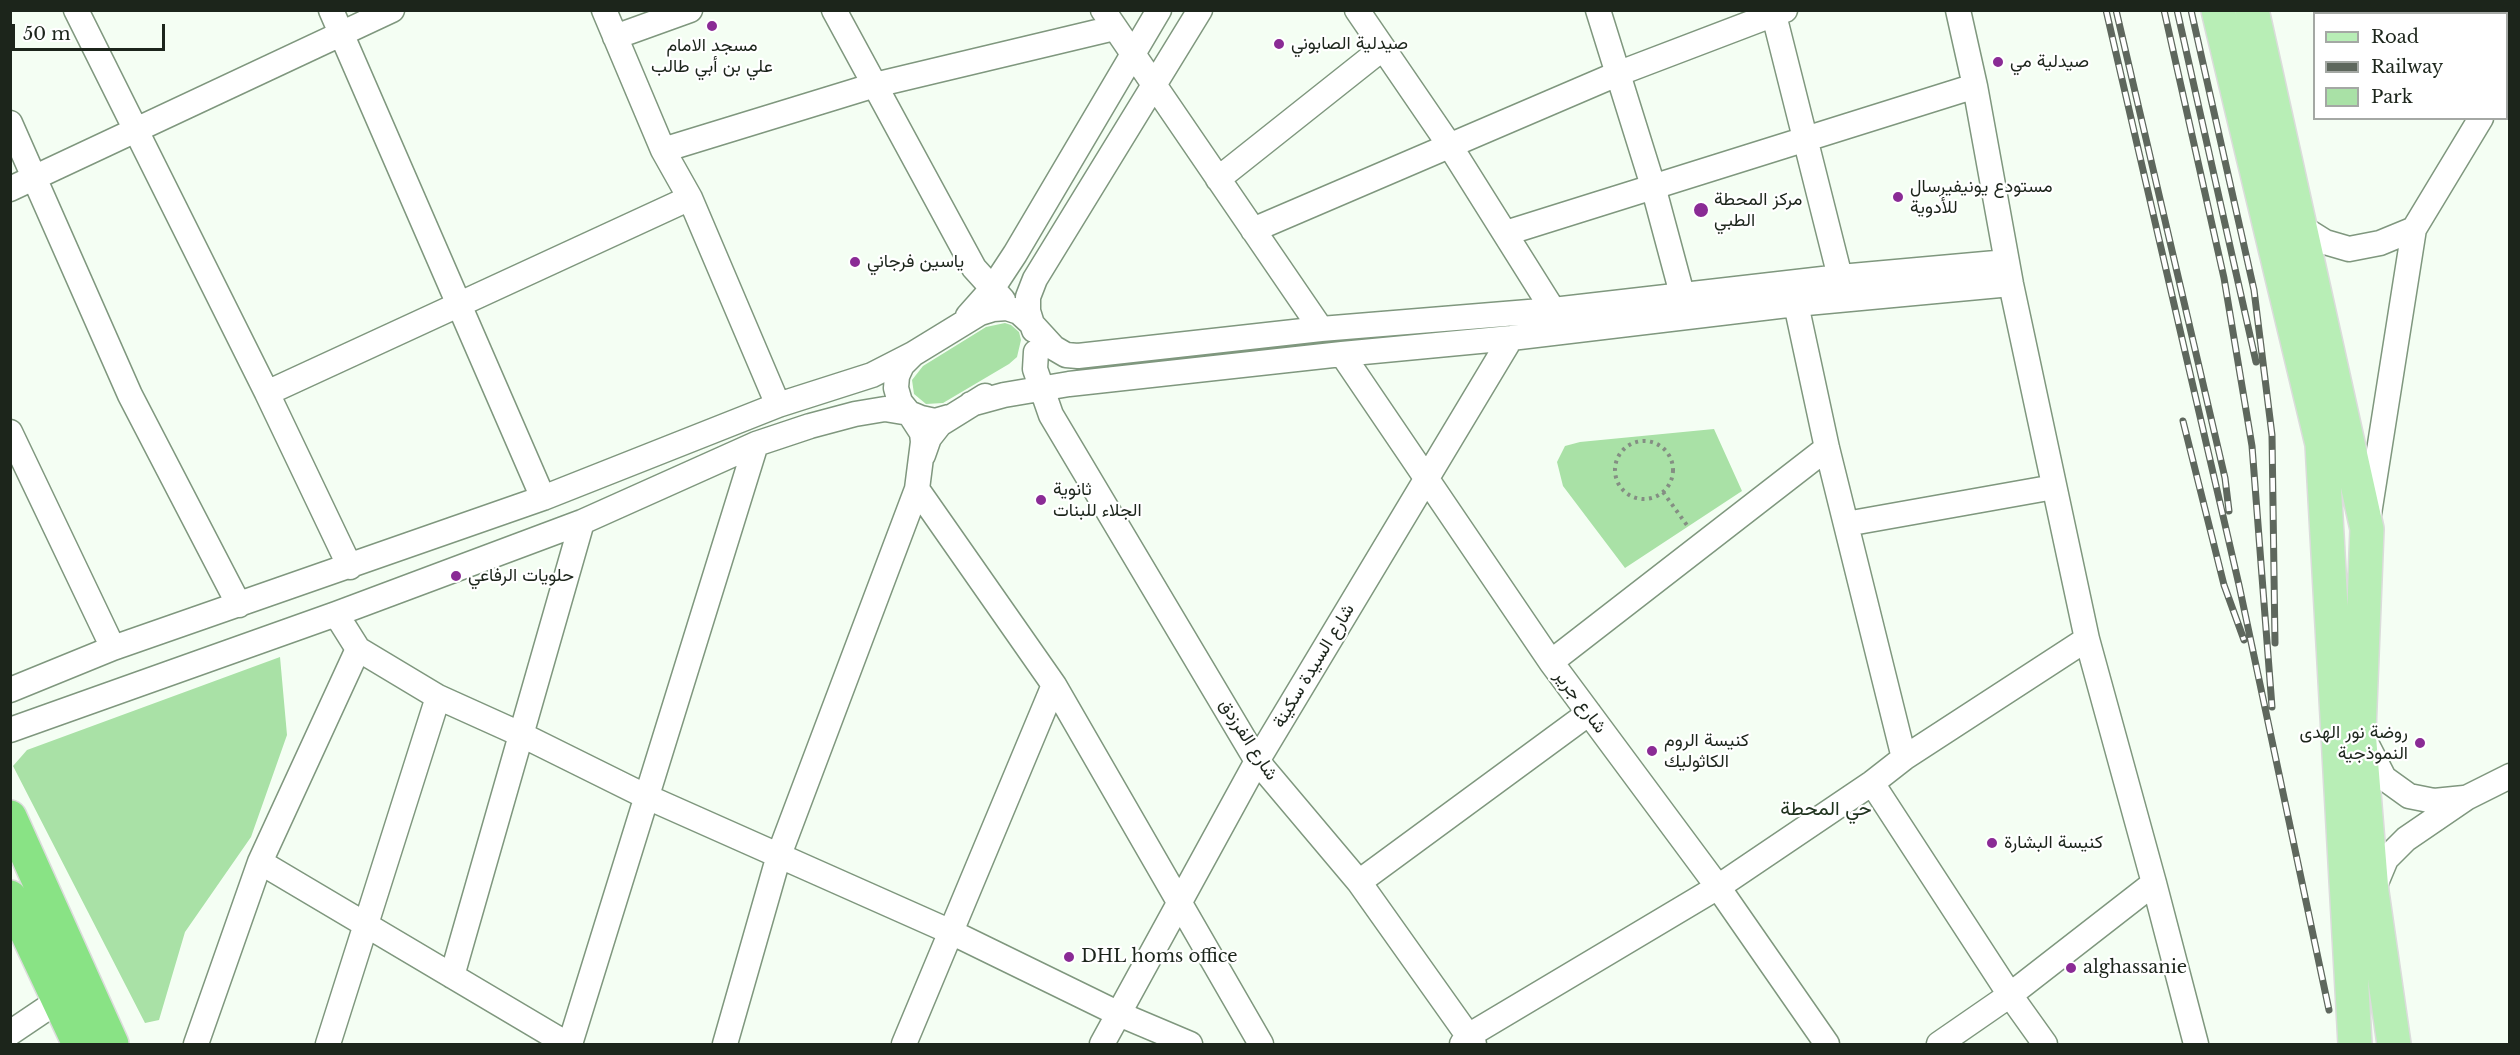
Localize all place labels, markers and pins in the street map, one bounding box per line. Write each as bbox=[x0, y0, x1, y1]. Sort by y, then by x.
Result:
marker: مسجد الامام علي بن أبي طالب bbox=[705, 19, 719, 33]
place label: صيدلية الصابوني bbox=[1291, 33, 1408, 55]
place label: مسجد الامام علي بن أبي طالب bbox=[651, 35, 773, 78]
marker: صيدلية الصابوني bbox=[1272, 37, 1286, 51]
place label: صيدلية مي bbox=[2010, 51, 2089, 73]
marker: صيدلية مي bbox=[1991, 55, 2005, 69]
place label: مستودع يونيفيرسال للأدوية bbox=[1910, 176, 2052, 219]
place label: مركز المحطة الطبي bbox=[1714, 189, 1802, 232]
marker: مستودع يونيفيرسال للأدوية bbox=[1891, 190, 1905, 204]
marker: مركز المحطة الطبي bbox=[1692, 201, 1710, 219]
place label: ياسين فرجاني bbox=[867, 251, 964, 273]
marker: ياسين فرجاني bbox=[848, 255, 862, 269]
place label: ثانوية الجلاء للبنات bbox=[1053, 479, 1142, 522]
marker: ثانوية الجلاء للبنات bbox=[1034, 493, 1048, 507]
place label: حلويات الرفاعي bbox=[468, 565, 574, 587]
marker: حلويات الرفاعي bbox=[449, 569, 463, 583]
place label: روضة نور الهدى النموذجية bbox=[2299, 722, 2408, 764]
place label: كنيسة الروم الكاثوليك bbox=[1664, 730, 1749, 772]
marker: روضة نور الهدى النموذجية bbox=[2413, 736, 2427, 750]
marker: كنيسة الروم الكاثوليك bbox=[1645, 744, 1659, 758]
place label: كنيسة البشارة bbox=[2004, 832, 2103, 854]
marker: كنيسة البشارة bbox=[1985, 836, 1999, 850]
place label: DHL homs office bbox=[1081, 946, 1238, 968]
marker: DHL homs office bbox=[1062, 950, 1076, 964]
place label: alghassanie bbox=[2083, 957, 2187, 979]
marker: alghassanie bbox=[2064, 961, 2078, 975]

